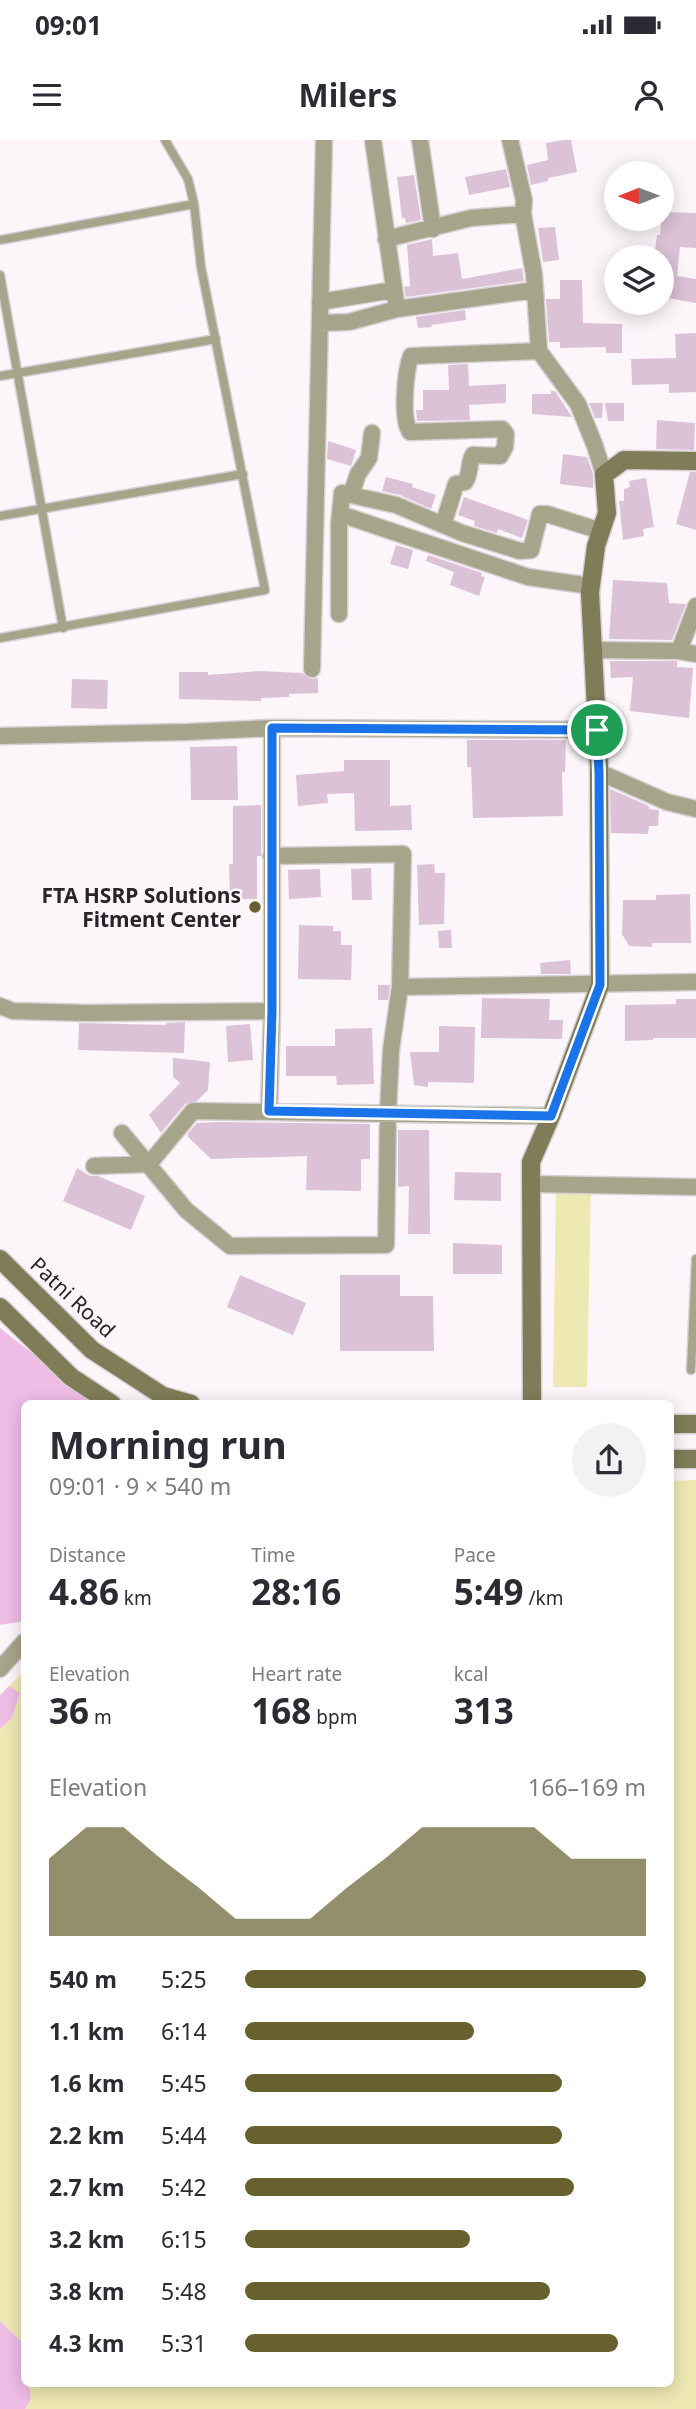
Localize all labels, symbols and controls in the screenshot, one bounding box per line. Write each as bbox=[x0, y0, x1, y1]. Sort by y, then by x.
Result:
text: 09:01 bbox=[35, 7, 102, 43]
text: Milers bbox=[299, 73, 397, 116]
icon: menu bbox=[28, 76, 66, 114]
icon: person bbox=[630, 76, 668, 114]
north arrow bbox=[604, 161, 674, 231]
map controls bbox=[604, 161, 674, 315]
button: layers bbox=[604, 245, 674, 315]
pin bbox=[567, 700, 627, 760]
icon: arrive bbox=[578, 711, 616, 749]
place label: FTA HSRP Solutions Fitment Center bbox=[42, 881, 242, 933]
marker: FTA HSRP Solutions Fitment Center bbox=[247, 899, 263, 915]
street label: Patni Road bbox=[25, 1250, 121, 1344]
text: Morning run bbox=[49, 1418, 287, 1470]
button: share bbox=[572, 1423, 646, 1497]
text: 09:01 · 9 × 540 m bbox=[49, 1470, 231, 1502]
text: Distance bbox=[49, 1542, 126, 1568]
text: Time bbox=[251, 1542, 295, 1568]
text: Pace bbox=[454, 1542, 496, 1568]
text: 4.86 bbox=[49, 1568, 119, 1615]
text: 28:16 bbox=[251, 1568, 341, 1615]
text: 5:49 bbox=[454, 1568, 524, 1615]
text: km bbox=[119, 1585, 152, 1611]
text: /km bbox=[524, 1585, 563, 1611]
text: Elevation bbox=[49, 1661, 130, 1687]
text: Heart rate bbox=[251, 1661, 342, 1687]
text: kcal bbox=[454, 1661, 488, 1687]
text: 36 bbox=[49, 1687, 89, 1734]
text: 168 bbox=[251, 1687, 311, 1734]
text: 313 bbox=[454, 1687, 514, 1734]
text: m bbox=[89, 1704, 112, 1730]
text: bpm bbox=[311, 1704, 357, 1730]
text: Elevation bbox=[49, 1771, 147, 1803]
text: 166–169 m bbox=[528, 1771, 646, 1803]
text: 540 m bbox=[49, 1963, 117, 1995]
text: 5:25 bbox=[161, 1963, 207, 1995]
text: 1.1 km bbox=[49, 2015, 124, 2047]
text: 6:14 bbox=[161, 2015, 207, 2047]
text: 1.6 km bbox=[49, 2067, 124, 2099]
text: 5:45 bbox=[161, 2067, 207, 2099]
text: 2.2 km bbox=[49, 2119, 124, 2151]
text: 5:44 bbox=[161, 2119, 207, 2151]
text: 2.7 km bbox=[49, 2171, 124, 2203]
text: 5:42 bbox=[161, 2171, 207, 2203]
text: 3.2 km bbox=[49, 2223, 124, 2255]
text: 6:15 bbox=[161, 2223, 207, 2255]
text: 3.8 km bbox=[49, 2275, 124, 2307]
text: 5:48 bbox=[161, 2275, 207, 2307]
text: 4.3 km bbox=[49, 2327, 124, 2359]
text: 5:31 bbox=[161, 2327, 207, 2359]

